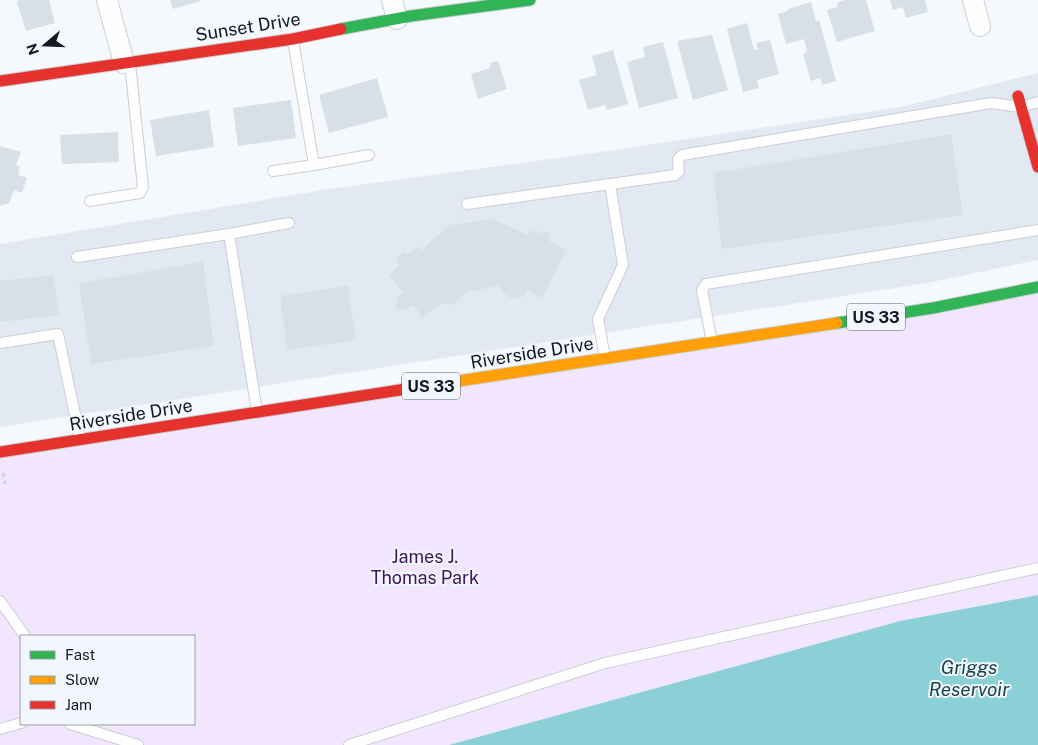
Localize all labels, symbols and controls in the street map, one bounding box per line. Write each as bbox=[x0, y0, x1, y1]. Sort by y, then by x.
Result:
street label: Sunset Drive bbox=[194, 8, 302, 45]
north arrow bbox=[20, 20, 70, 70]
text: N bbox=[23, 41, 42, 57]
road number: US 33 bbox=[847, 304, 905, 330]
street label: Riverside Drive bbox=[469, 332, 595, 373]
road number: US 33 bbox=[402, 372, 460, 400]
street label: Riverside Drive bbox=[68, 394, 194, 435]
park label: James J. Thomas Park bbox=[371, 546, 479, 588]
legend bbox=[20, 635, 195, 725]
text: Fast bbox=[65, 646, 95, 663]
water label: Griggs Reservoir bbox=[929, 656, 1010, 700]
text: Slow bbox=[65, 671, 100, 688]
text: Jam bbox=[65, 696, 92, 713]

